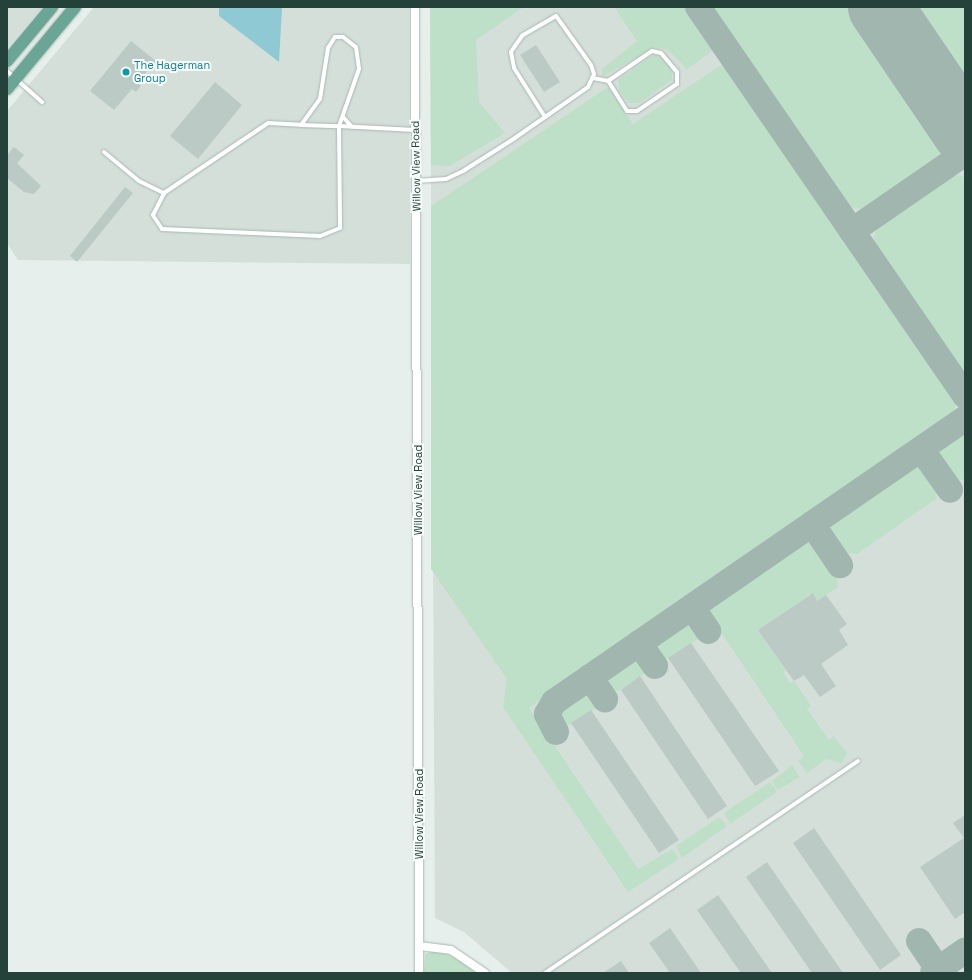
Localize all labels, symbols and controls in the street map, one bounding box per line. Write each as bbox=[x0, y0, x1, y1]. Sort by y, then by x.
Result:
place label: The Hagerman Group bbox=[134, 59, 210, 85]
marker: The Hagerman Group bbox=[121, 67, 131, 77]
street label: Willow View Road bbox=[409, 121, 423, 211]
street label: Willow View Road bbox=[411, 445, 425, 535]
street label: Willow View Road bbox=[412, 769, 426, 859]

